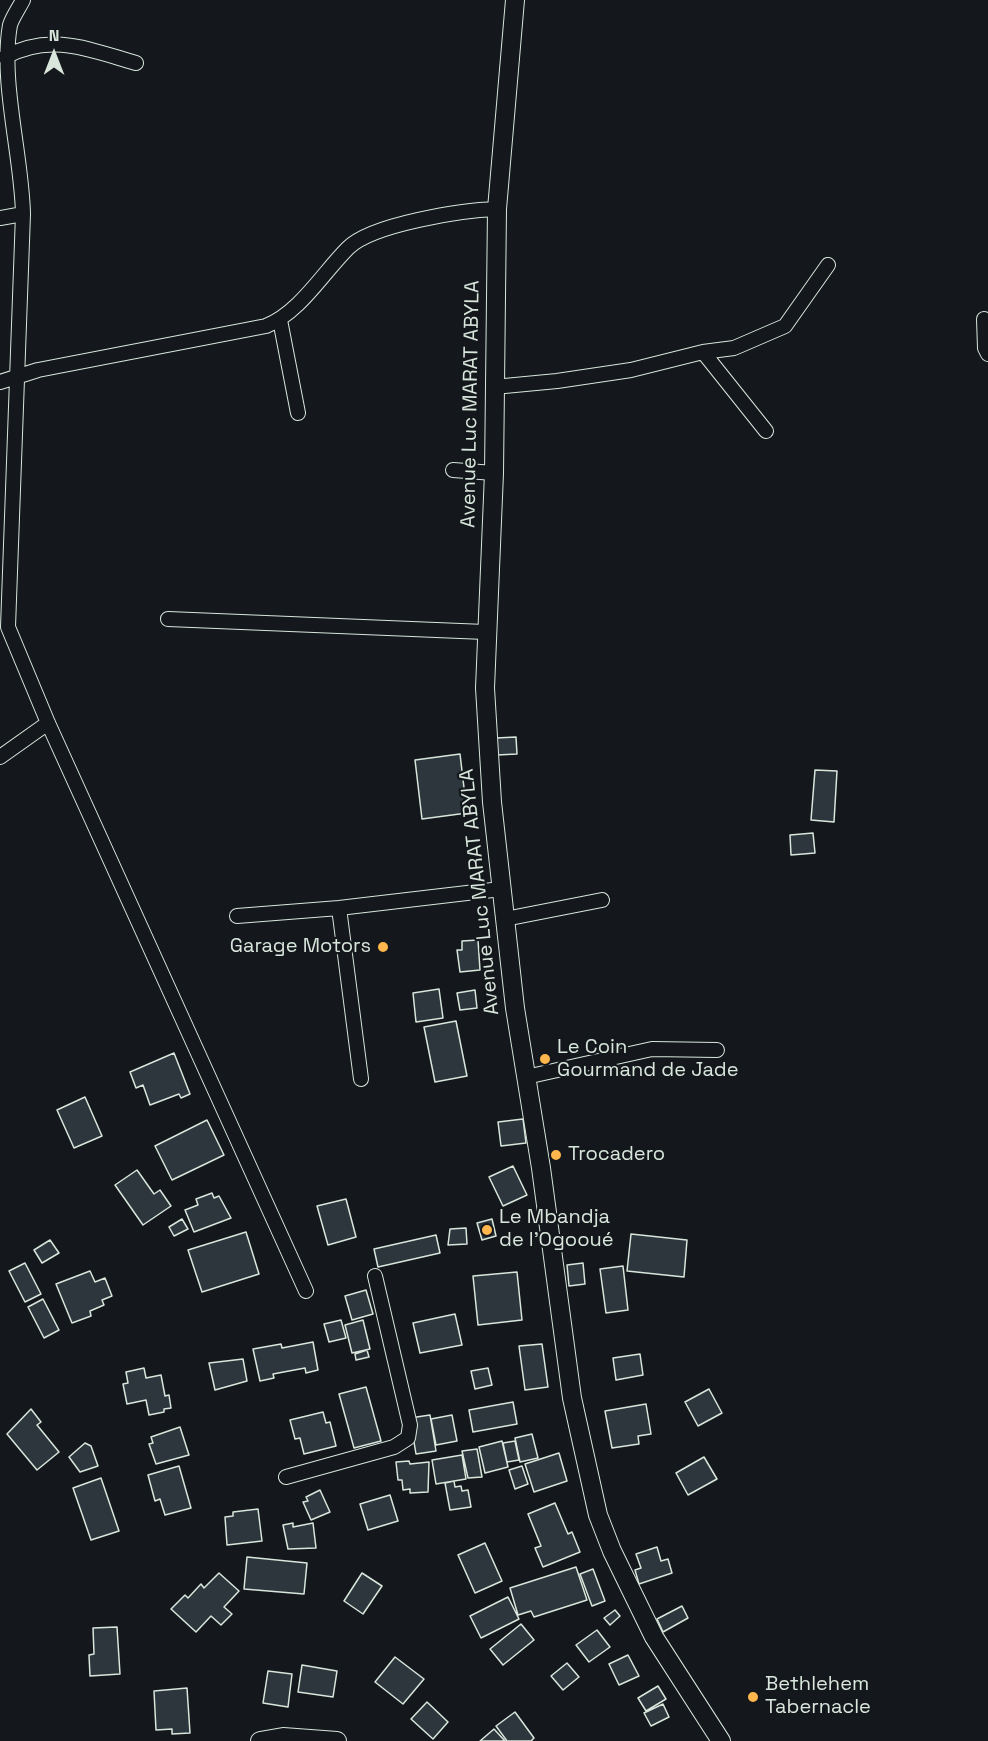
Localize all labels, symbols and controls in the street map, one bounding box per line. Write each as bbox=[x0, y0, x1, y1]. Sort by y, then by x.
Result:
north arrow bbox=[24, 24, 84, 84]
text: N bbox=[49, 25, 59, 46]
street label: Avenue Luc MARAT ABYLA bbox=[457, 280, 485, 528]
street label: Avenue Luc MARAT ABYLA bbox=[455, 768, 505, 1016]
place label: Garage Motors bbox=[230, 935, 371, 959]
marker: Garage Motors bbox=[376, 940, 390, 954]
place label: Le Coin Gourmand de Jade bbox=[557, 1036, 738, 1083]
marker: Le Coin Gourmand de Jade bbox=[538, 1052, 552, 1066]
place label: Trocadero bbox=[568, 1143, 665, 1167]
marker: Trocadero bbox=[549, 1148, 563, 1162]
place label: Le Mbandja de l'Ogooué bbox=[499, 1206, 614, 1253]
marker: Le Mbandja de l'Ogooué bbox=[480, 1223, 494, 1237]
place label: Bethlehem Tabernacle bbox=[765, 1673, 871, 1720]
marker: Bethlehem Tabernacle bbox=[746, 1690, 760, 1704]

